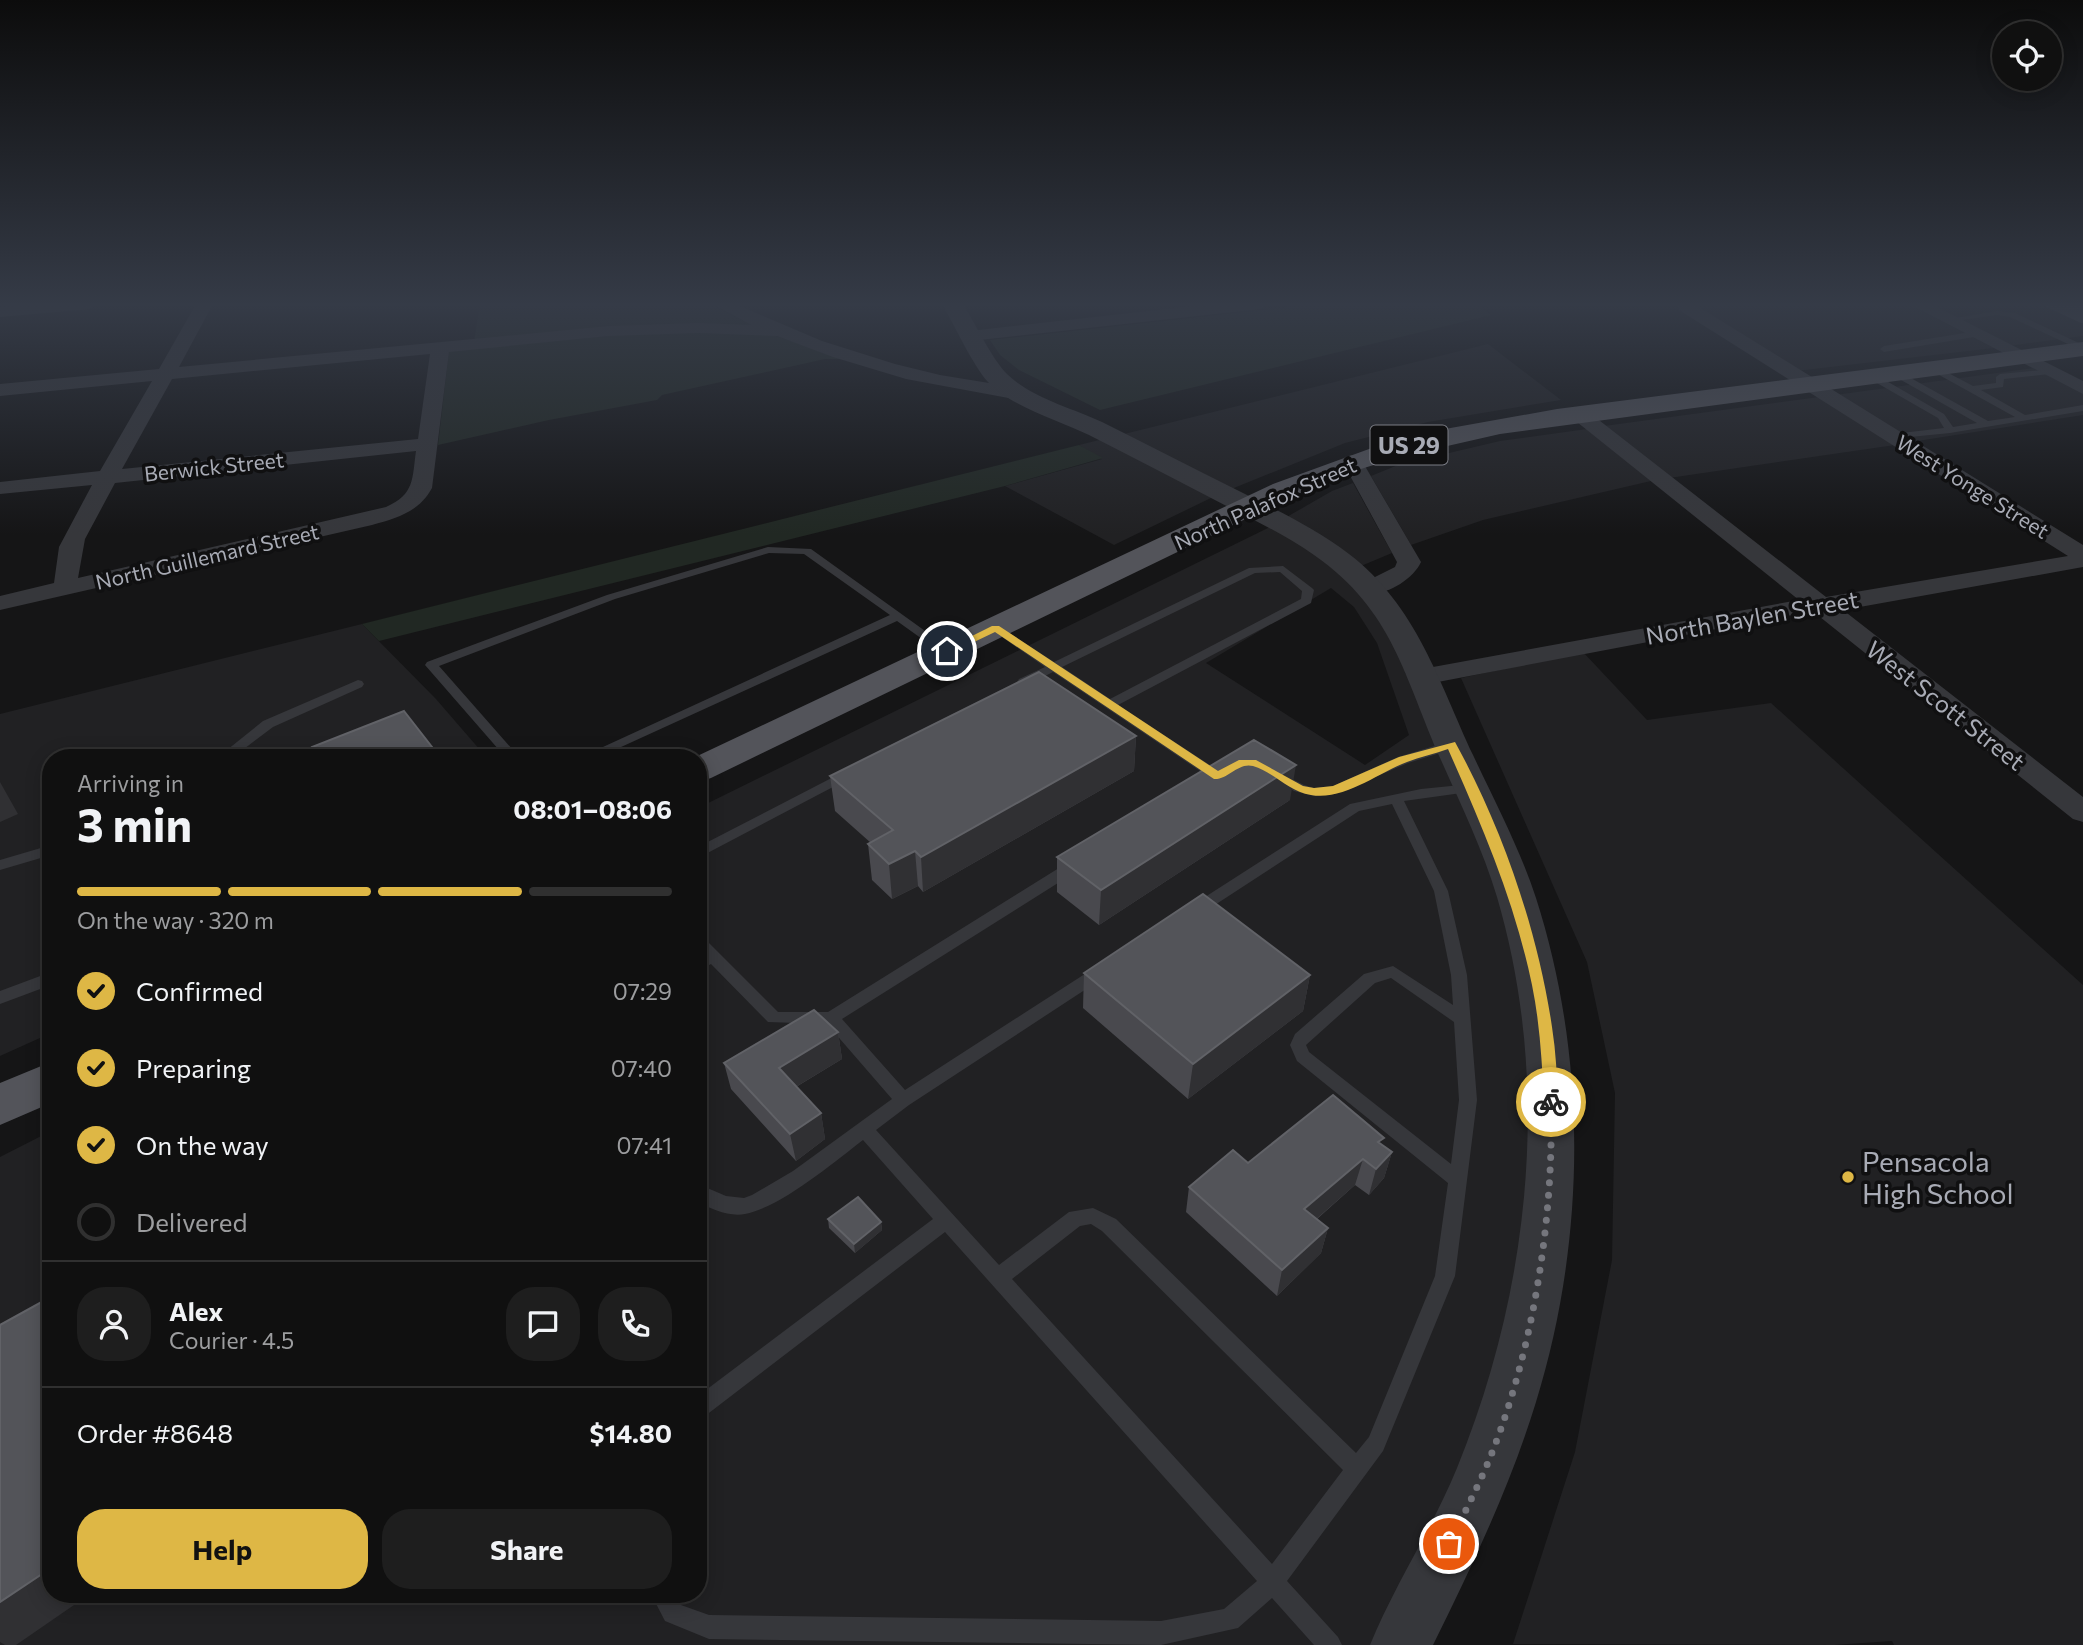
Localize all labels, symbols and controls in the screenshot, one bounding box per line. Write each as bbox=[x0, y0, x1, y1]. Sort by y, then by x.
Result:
map controls bbox=[1992, 21, 2062, 91]
button: locate bbox=[1992, 21, 2062, 91]
road number: US 29 bbox=[1370, 426, 1448, 464]
street label: West Yonge Street bbox=[1892, 429, 2054, 543]
street label: Berwick Street bbox=[143, 446, 285, 486]
street label: North Palafox Street bbox=[1170, 452, 1360, 554]
street label: North Guillemard Street bbox=[93, 518, 321, 594]
street label: North Baylen Street bbox=[1643, 584, 1861, 650]
pin bbox=[917, 621, 977, 681]
icon: home bbox=[928, 632, 966, 670]
street label: West Scott Street bbox=[1861, 634, 2031, 776]
text: Arriving in bbox=[77, 769, 184, 797]
text: 08:01–08:06 bbox=[513, 793, 672, 824]
text: 3 min bbox=[77, 795, 192, 851]
text: On the way · 320 m bbox=[77, 906, 274, 934]
icon: check bbox=[77, 972, 115, 1010]
text: Confirmed bbox=[136, 975, 263, 1006]
text: 07:29 bbox=[613, 977, 672, 1005]
icon: check bbox=[77, 1049, 115, 1087]
text: Preparing bbox=[136, 1052, 251, 1083]
text: 07:40 bbox=[611, 1054, 672, 1082]
courier bbox=[1516, 1067, 1586, 1137]
icon: bike bbox=[1532, 1083, 1570, 1121]
icon: check bbox=[77, 1126, 115, 1164]
text: On the way bbox=[136, 1129, 269, 1160]
text: 07:41 bbox=[617, 1131, 672, 1159]
place label: Pensacola High School bbox=[1862, 1144, 2014, 1210]
marker: Pensacola High School bbox=[1840, 1169, 1856, 1185]
text: Delivered bbox=[136, 1206, 247, 1237]
button: person bbox=[77, 1287, 151, 1361]
button: chat bbox=[506, 1287, 580, 1361]
button: phone bbox=[598, 1287, 672, 1361]
text: Alex bbox=[169, 1295, 223, 1326]
text: Courier · 4.5 bbox=[169, 1326, 294, 1354]
text: Order #8648 bbox=[77, 1417, 233, 1448]
text: $14.80 bbox=[590, 1417, 672, 1448]
button: Help bbox=[77, 1509, 368, 1589]
button: Share bbox=[382, 1509, 672, 1589]
pin bbox=[1419, 1514, 1479, 1574]
icon: bag bbox=[1430, 1525, 1468, 1563]

